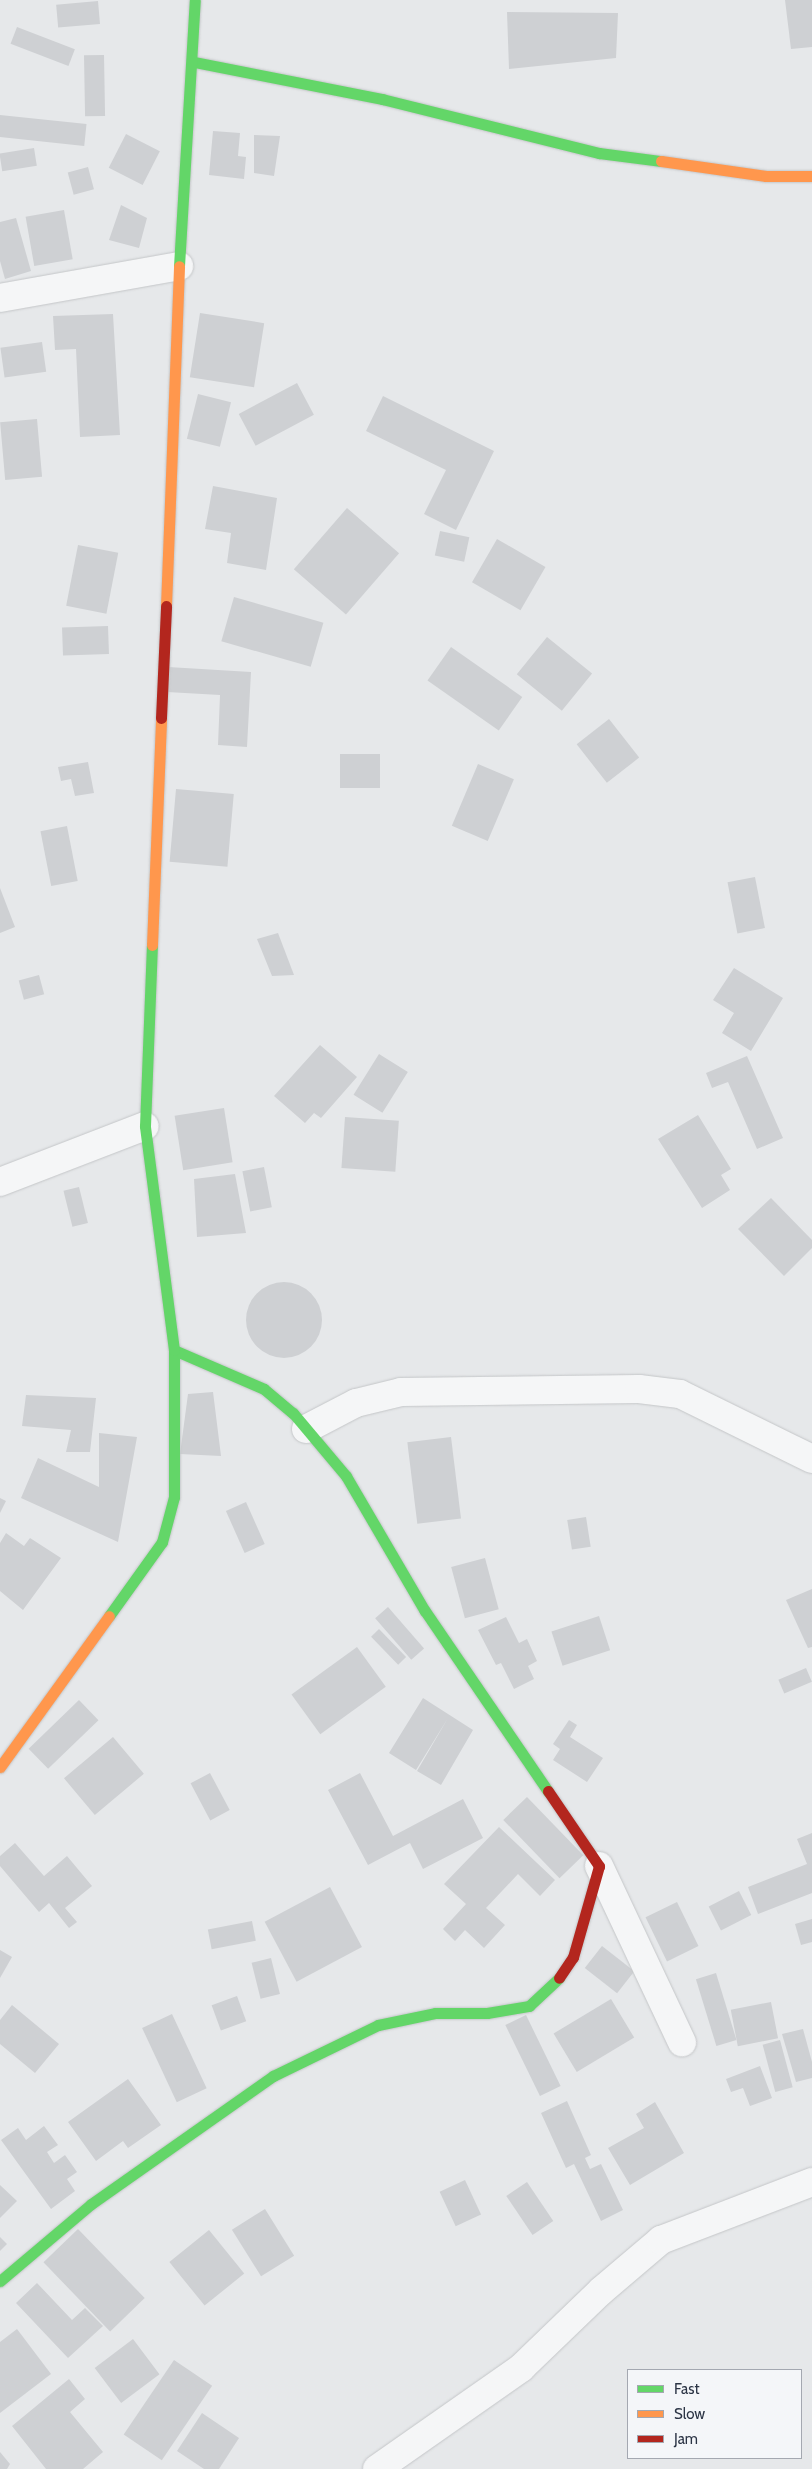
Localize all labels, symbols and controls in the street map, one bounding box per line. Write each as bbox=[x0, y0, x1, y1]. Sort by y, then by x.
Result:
legend bbox=[627, 2369, 802, 2459]
text: Fast bbox=[674, 2380, 699, 2398]
text: Slow bbox=[674, 2405, 705, 2423]
text: Jam bbox=[674, 2430, 698, 2448]

